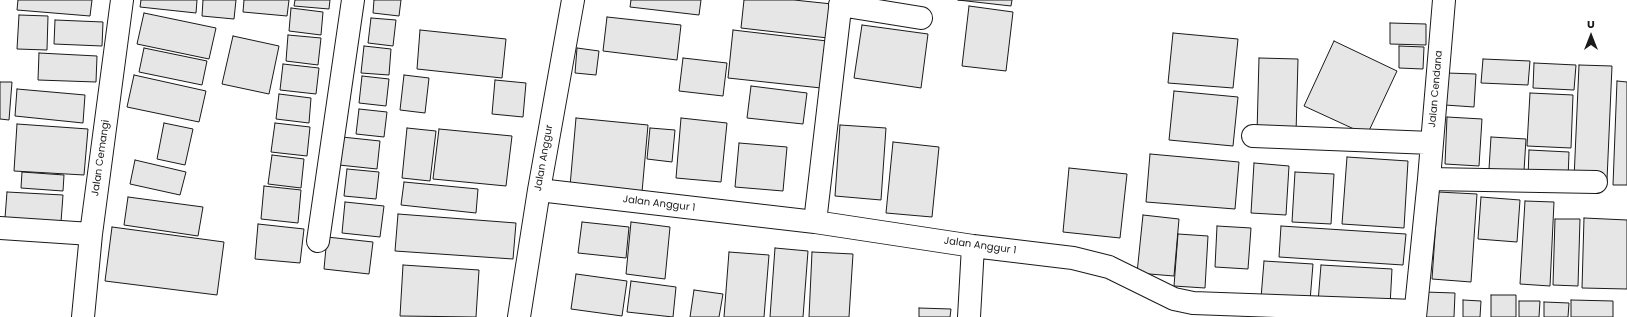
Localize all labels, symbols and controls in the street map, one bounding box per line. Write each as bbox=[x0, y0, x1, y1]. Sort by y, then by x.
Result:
north arrow bbox=[1571, 16, 1611, 56]
text: U bbox=[1587, 16, 1595, 32]
street label: Jalan Cendana bbox=[1427, 50, 1445, 128]
street label: Jalan Cemangi bbox=[90, 119, 112, 197]
street label: Jalan Anggur bbox=[532, 124, 556, 192]
street label: Jalan Anggur 1 bbox=[622, 194, 696, 214]
street label: Jalan Anggur 1 bbox=[943, 235, 1017, 257]

